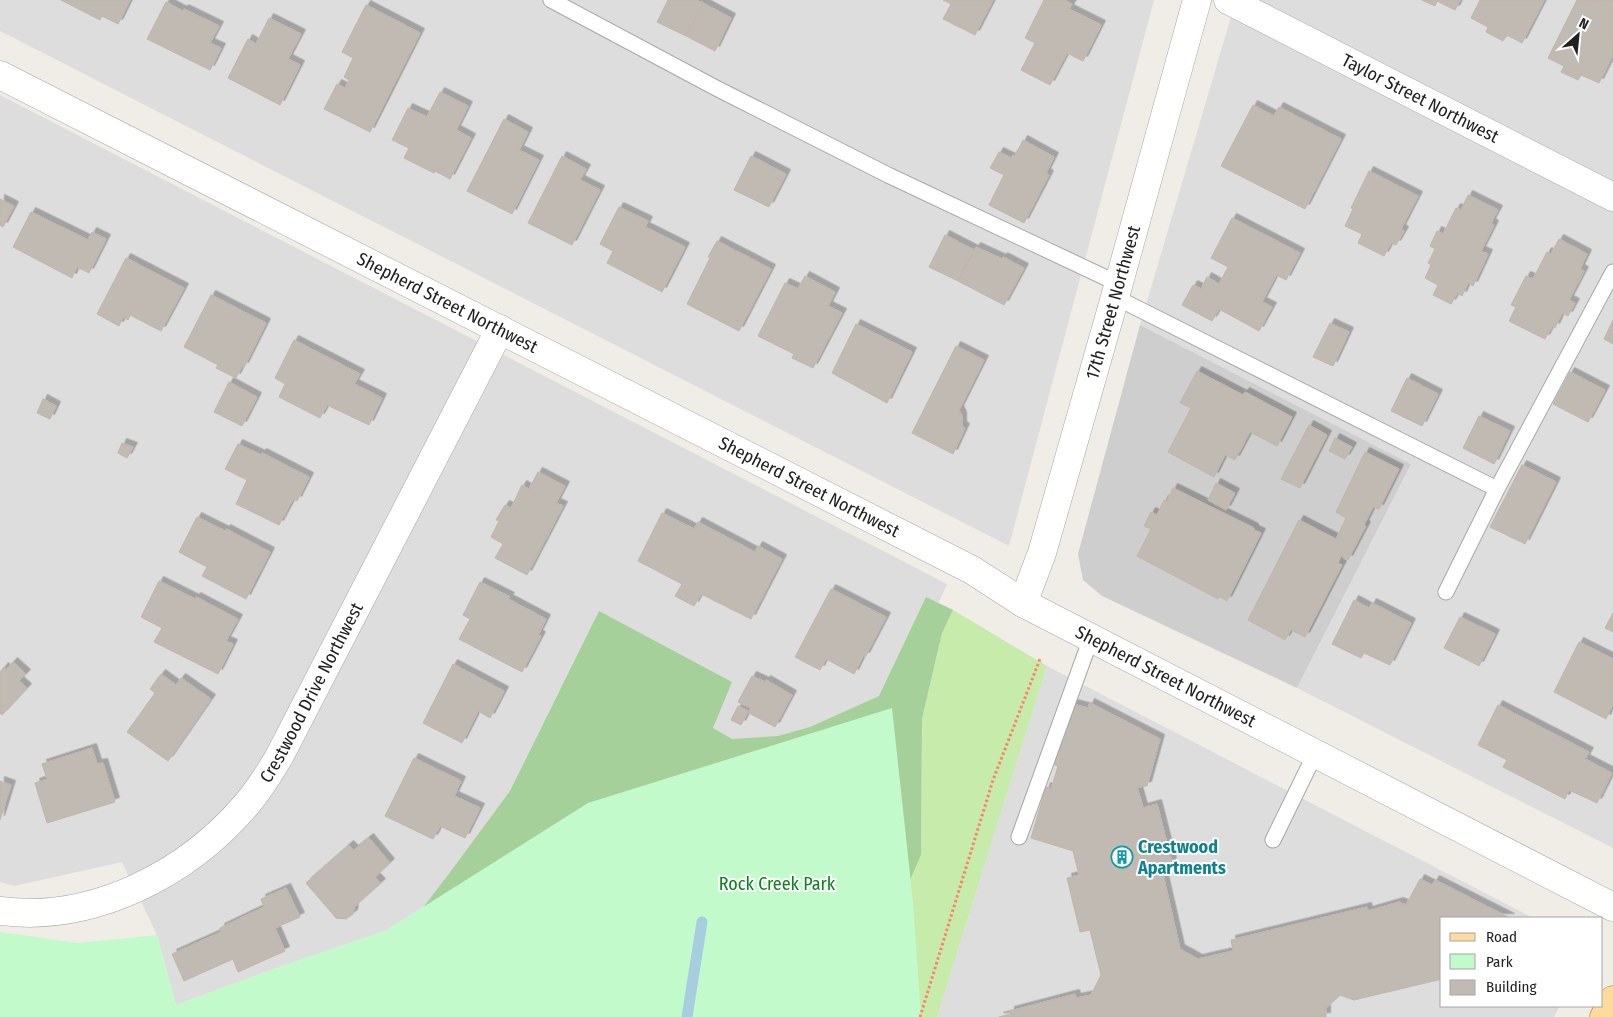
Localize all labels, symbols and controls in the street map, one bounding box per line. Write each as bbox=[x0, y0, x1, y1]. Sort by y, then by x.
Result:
north arrow bbox=[1553, 10, 1603, 60]
text: N bbox=[1576, 14, 1591, 33]
street label: Taylor Street Northwest bbox=[1338, 49, 1503, 148]
street label: 17th Street Northwest bbox=[1081, 223, 1145, 382]
street label: Shepherd Street Northwest bbox=[353, 248, 541, 358]
street label: Shepherd Street Northwest bbox=[715, 432, 903, 542]
street label: Crestwood Drive Northwest bbox=[255, 599, 368, 787]
street label: Shepherd Street Northwest bbox=[1072, 621, 1260, 732]
place label: Crestwood Apartments bbox=[1137, 836, 1226, 879]
building icon: Crestwood Apartments bbox=[1110, 845, 1134, 869]
park label: Rock Creek Park bbox=[719, 873, 836, 895]
legend bbox=[1440, 917, 1603, 1007]
text: Road bbox=[1486, 928, 1517, 946]
text: Park bbox=[1486, 953, 1513, 971]
text: Building bbox=[1486, 978, 1537, 996]

